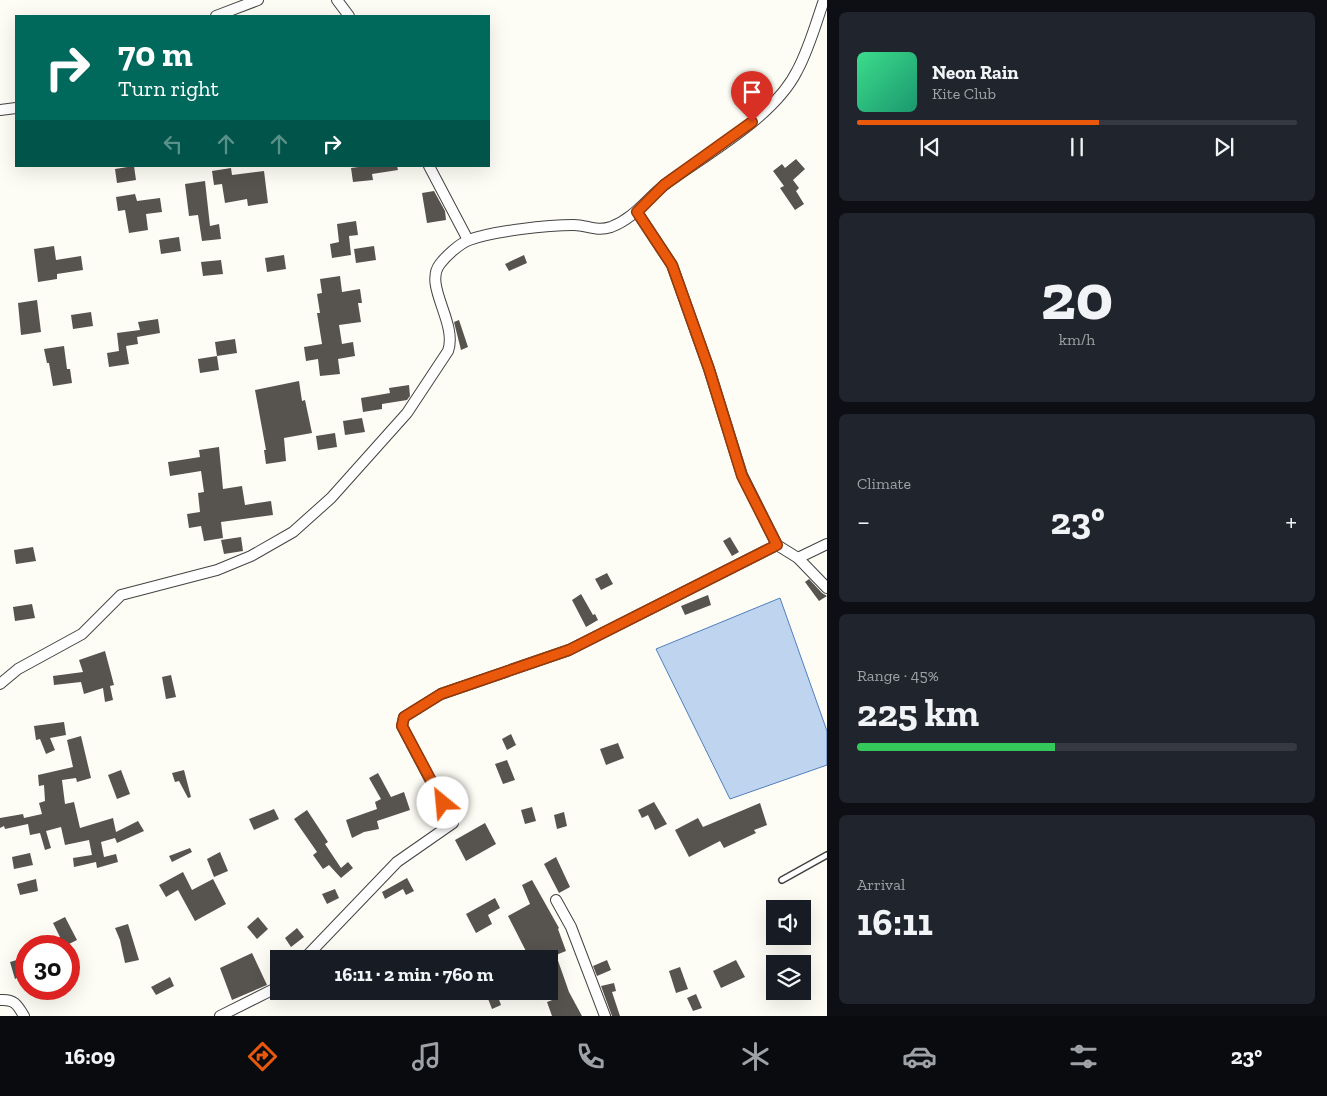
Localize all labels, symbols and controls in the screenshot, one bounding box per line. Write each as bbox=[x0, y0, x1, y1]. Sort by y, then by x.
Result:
text: 70 m bbox=[118, 33, 193, 75]
icon: right bbox=[35, 35, 100, 100]
text: Neon Rain bbox=[932, 61, 1019, 84]
pin bbox=[731, 71, 773, 122]
text: Turn right bbox=[118, 75, 219, 102]
icon: arrive bbox=[738, 78, 766, 106]
text: Kite Club bbox=[932, 84, 996, 103]
icon: left bbox=[159, 130, 187, 158]
icon: ahead bbox=[212, 130, 240, 158]
icon: ahead bbox=[265, 130, 293, 158]
icon: right bbox=[318, 130, 346, 158]
icon: previous bbox=[916, 133, 944, 161]
icon: pause bbox=[1063, 133, 1091, 161]
icon: next bbox=[1210, 133, 1238, 161]
text: 20 bbox=[1041, 258, 1113, 336]
text: km/h bbox=[1059, 330, 1095, 349]
text: Climate bbox=[857, 474, 911, 493]
text: 23° bbox=[1050, 498, 1105, 544]
text: − bbox=[857, 505, 870, 538]
text: + bbox=[1285, 505, 1297, 538]
text: Range · 45% bbox=[857, 666, 939, 685]
text: 225 km bbox=[857, 690, 979, 736]
position arrow bbox=[416, 776, 468, 828]
text: Arrival bbox=[857, 875, 905, 894]
text: 16:11 bbox=[857, 899, 933, 945]
map controls bbox=[766, 900, 811, 1000]
button: sound bbox=[766, 900, 811, 945]
speed limit sign: 30 bbox=[15, 935, 80, 1000]
button: layers bbox=[766, 955, 811, 1000]
text: 16:11 · 2 min · 760 m bbox=[335, 963, 493, 986]
icon: directions bbox=[245, 1039, 280, 1074]
icon: music bbox=[409, 1039, 444, 1074]
icon: phone bbox=[573, 1039, 608, 1074]
icon: climate bbox=[738, 1039, 773, 1074]
icon: car bbox=[902, 1039, 937, 1074]
icon: filters bbox=[1066, 1039, 1101, 1074]
text: 16:09 bbox=[65, 1043, 115, 1070]
text: 23° bbox=[1231, 1043, 1262, 1070]

